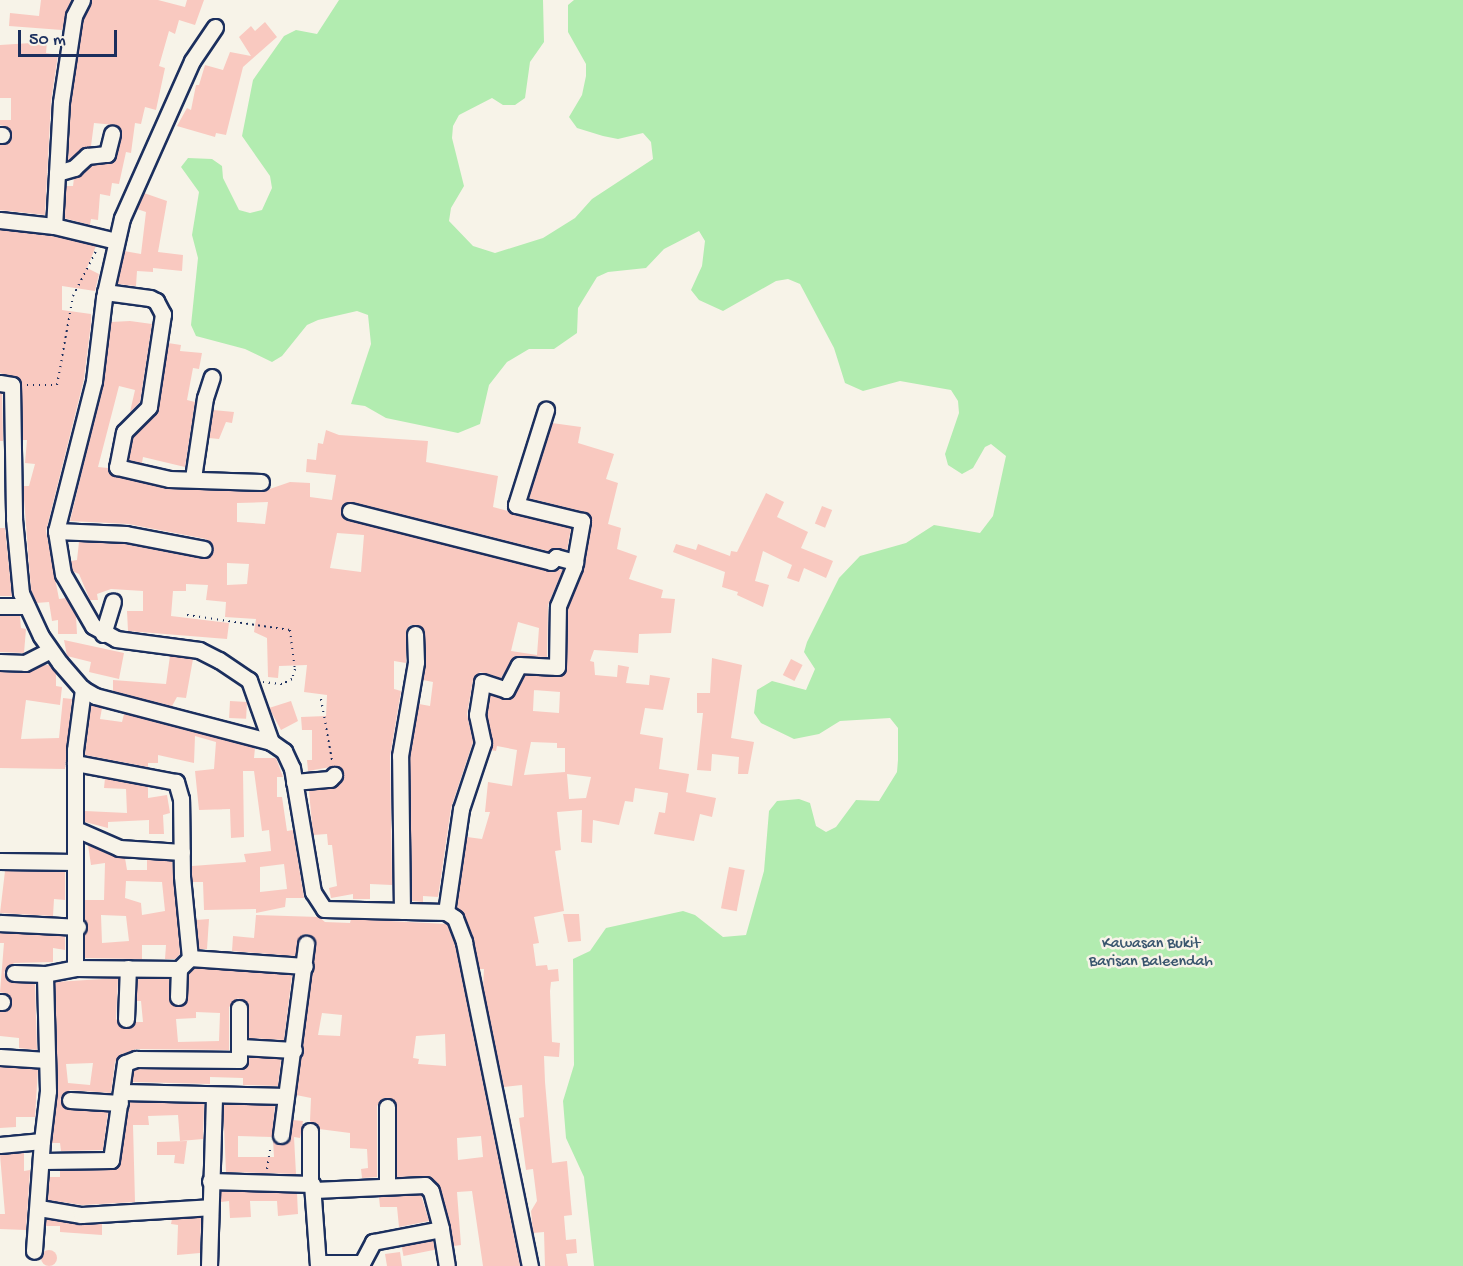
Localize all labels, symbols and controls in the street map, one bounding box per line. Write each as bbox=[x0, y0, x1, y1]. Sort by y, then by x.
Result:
scale bar bbox=[21, 18, 120, 56]
text: 50 m bbox=[29, 30, 66, 51]
park label: Kawasan Bukit Barisan Baleendah bbox=[1089, 935, 1213, 973]

